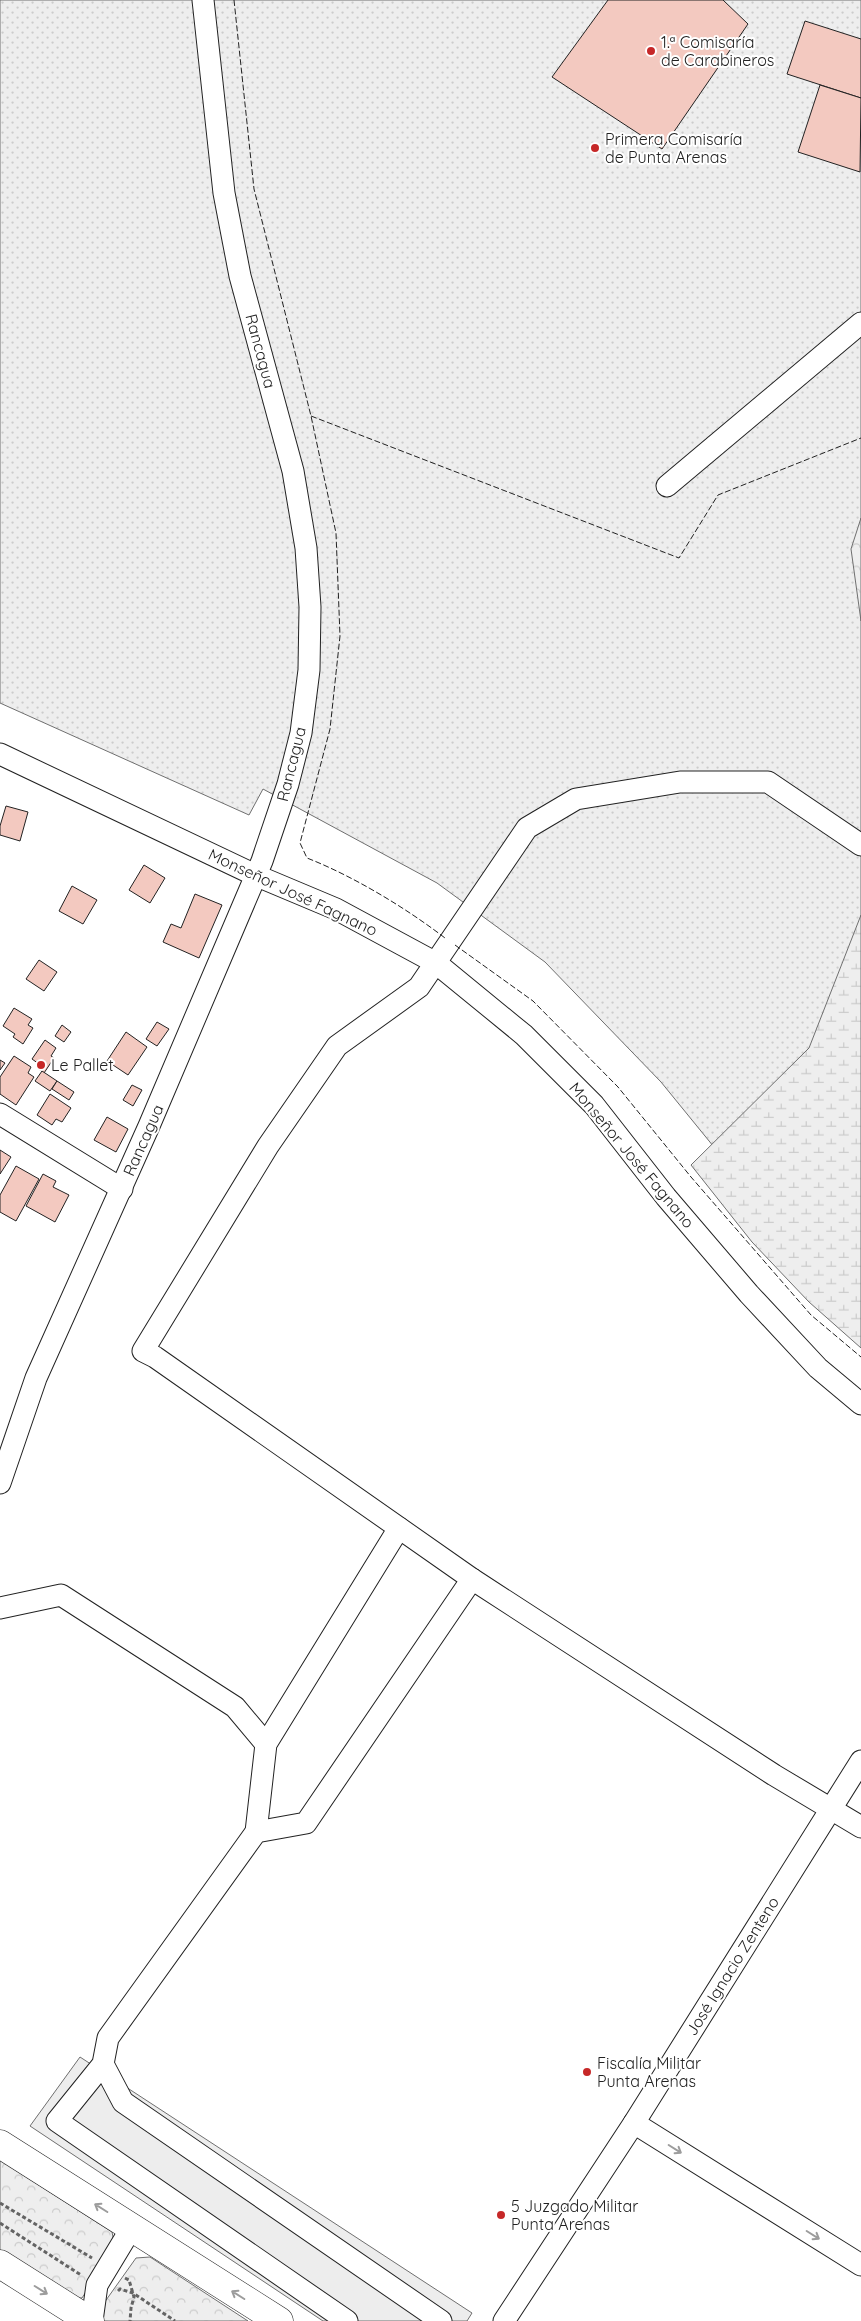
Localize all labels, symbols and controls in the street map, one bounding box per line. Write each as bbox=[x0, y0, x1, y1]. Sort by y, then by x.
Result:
place label: 1.ª Comisaría de Carabineros bbox=[661, 32, 774, 70]
marker: 1.ª Comisaría de Carabineros bbox=[645, 45, 657, 57]
place label: Primera Comisaría de Punta Arenas bbox=[605, 129, 743, 167]
marker: Primera Comisaría de Punta Arenas bbox=[589, 142, 601, 154]
street label: Rancagua bbox=[241, 312, 281, 390]
street label: Rancagua bbox=[272, 725, 310, 803]
street label: Monseñor José Fagnano bbox=[205, 844, 381, 940]
place label: Le Pallet bbox=[51, 1055, 114, 1075]
marker: Le Pallet bbox=[35, 1059, 47, 1071]
street label: Monseñor José Fagnano bbox=[565, 1078, 699, 1232]
street label: Rancagua bbox=[118, 1101, 168, 1179]
street label: José Ignacio Zenteno bbox=[681, 1893, 783, 2039]
place label: Fiscalía Militar Punta Arenas bbox=[597, 2053, 701, 2091]
marker: Fiscalía Militar Punta Arenas bbox=[581, 2066, 593, 2078]
one-way arrow bbox=[667, 2144, 681, 2154]
place label: 5 Juzgado Militar Punta Arenas bbox=[511, 2196, 638, 2234]
one-way arrow bbox=[94, 2202, 108, 2212]
marker: 5 Juzgado Militar Punta Arenas bbox=[495, 2209, 507, 2221]
one-way arrow bbox=[805, 2230, 819, 2240]
one-way arrow bbox=[34, 2285, 48, 2295]
one-way arrow bbox=[231, 2290, 245, 2300]

